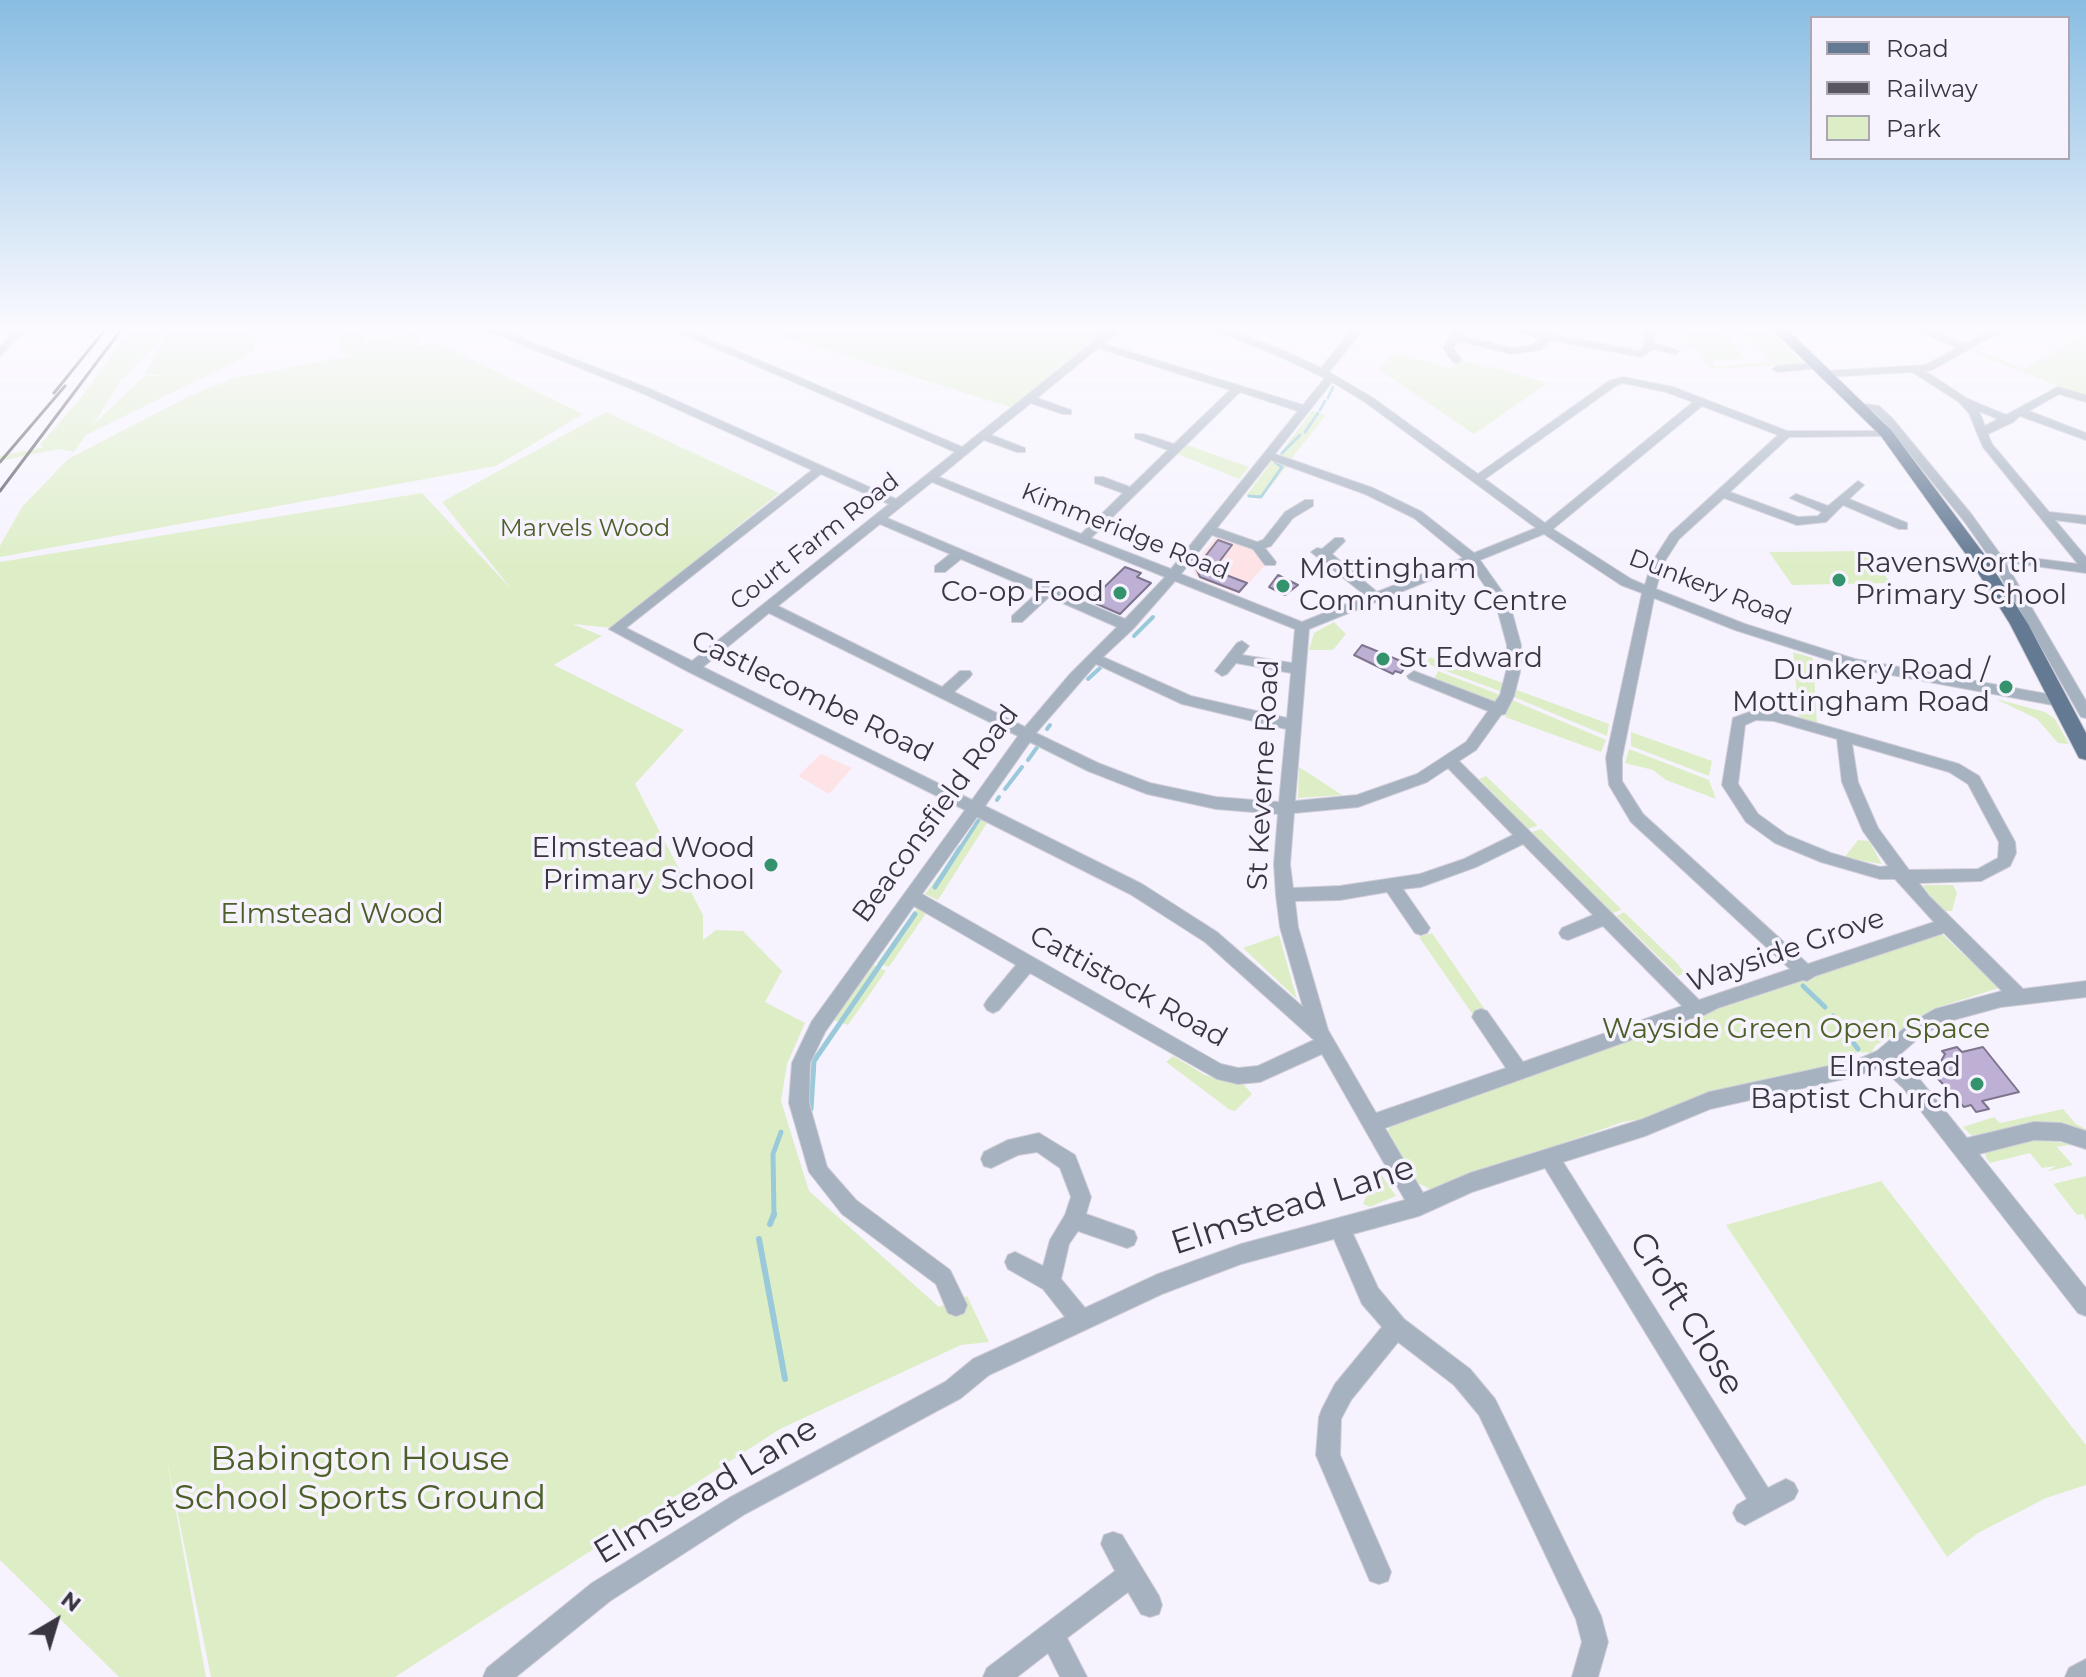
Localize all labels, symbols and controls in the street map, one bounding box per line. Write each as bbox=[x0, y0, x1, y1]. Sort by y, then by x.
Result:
legend bbox=[1810, 16, 2070, 160]
text: Road bbox=[1886, 34, 1949, 63]
text: Railway bbox=[1886, 74, 1978, 103]
text: Park bbox=[1886, 114, 1941, 143]
street label: Court Farm Road bbox=[725, 467, 905, 617]
street label: Kimmeridge Road bbox=[1017, 477, 1233, 587]
park label: Marvels Wood bbox=[500, 515, 670, 543]
street label: Dunkery Road bbox=[1625, 544, 1795, 632]
place label: Ravensworth Primary School bbox=[1855, 547, 2067, 613]
place label: Mottingham Community Centre bbox=[1299, 553, 1567, 619]
marker: Ravensworth Primary School bbox=[1830, 571, 1848, 589]
place label: Co-op Food bbox=[941, 576, 1104, 610]
marker: Mottingham Community Centre bbox=[1274, 577, 1292, 595]
marker: Co-op Food bbox=[1111, 584, 1129, 602]
street label: Castlecombe Road bbox=[686, 624, 938, 770]
place label: St Edward bbox=[1399, 642, 1543, 676]
marker: St Edward bbox=[1374, 650, 1392, 668]
place label: Dunkery Road / Mottingham Road bbox=[1732, 654, 1990, 720]
street label: St Keverne Road bbox=[1241, 659, 1287, 891]
marker: Dunkery Road / Mottingham Road bbox=[1997, 678, 2015, 696]
street label: Beaconsfield Road bbox=[846, 699, 1026, 929]
place label: Elmstead Wood Primary School bbox=[532, 832, 755, 898]
marker: Elmstead Wood Primary School bbox=[762, 856, 780, 874]
park label: Elmstead Wood bbox=[220, 898, 444, 932]
street label: Wayside Grove bbox=[1683, 902, 1889, 1000]
street label: Cattistock Road bbox=[1023, 919, 1233, 1055]
park label: Wayside Green Open Space bbox=[1602, 1013, 1990, 1047]
place label: Elmstead Baptist Church bbox=[1750, 1051, 1961, 1117]
marker: Elmstead Baptist Church bbox=[1968, 1075, 1986, 1093]
street label: Elmstead Lane bbox=[1166, 1147, 1420, 1265]
street label: Croft Close bbox=[1620, 1225, 1752, 1403]
street label: Elmstead Lane bbox=[587, 1408, 825, 1574]
park label: Babington House School Sports Ground bbox=[174, 1440, 546, 1520]
north arrow bbox=[16, 1581, 96, 1661]
text: N bbox=[56, 1586, 86, 1618]

